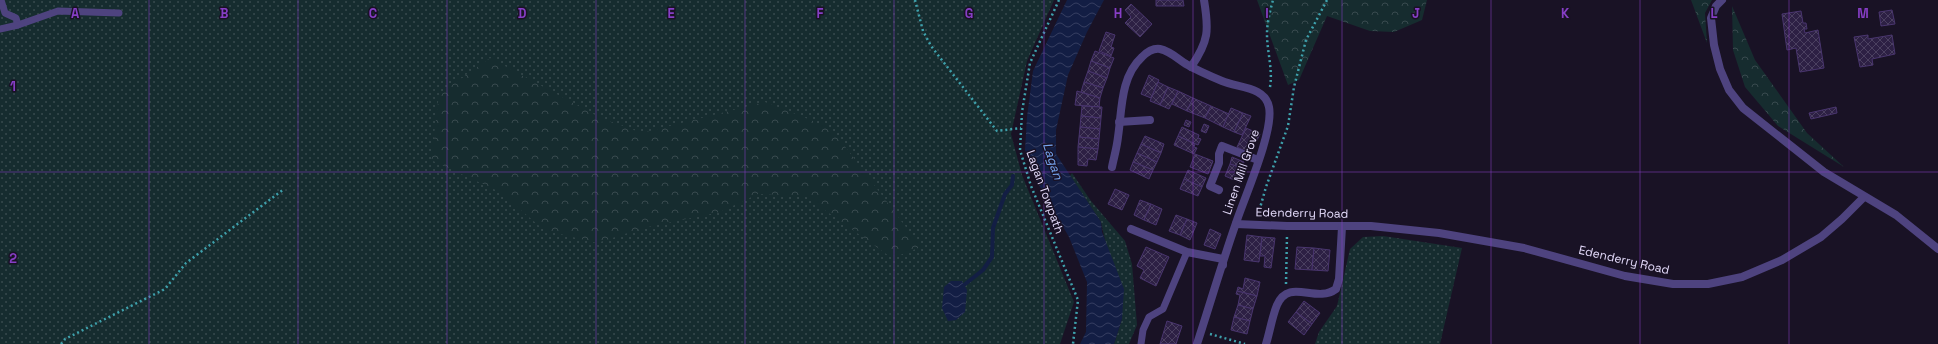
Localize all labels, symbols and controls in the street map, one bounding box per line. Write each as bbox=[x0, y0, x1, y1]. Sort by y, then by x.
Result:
text: A bbox=[71, 5, 80, 22]
text: B bbox=[220, 5, 229, 22]
text: C bbox=[369, 5, 377, 22]
text: D bbox=[518, 5, 527, 22]
text: E bbox=[667, 5, 675, 22]
text: F bbox=[817, 5, 824, 22]
text: G bbox=[965, 5, 973, 22]
text: H bbox=[1114, 5, 1122, 22]
text: I bbox=[1265, 5, 1269, 22]
text: J bbox=[1412, 5, 1420, 22]
text: K bbox=[1561, 5, 1570, 22]
text: L bbox=[1710, 5, 1718, 22]
text: M bbox=[1857, 5, 1869, 22]
text: 1 bbox=[10, 78, 16, 95]
street label: Linen Mill Grove bbox=[1219, 127, 1263, 217]
water label: Lagan bbox=[1039, 140, 1067, 183]
street label: Lagan Towpath bbox=[1022, 148, 1068, 236]
street label: Edenderry Road bbox=[1256, 204, 1348, 222]
street label: Edenderry Road bbox=[1577, 242, 1671, 278]
text: 2 bbox=[9, 250, 17, 267]

